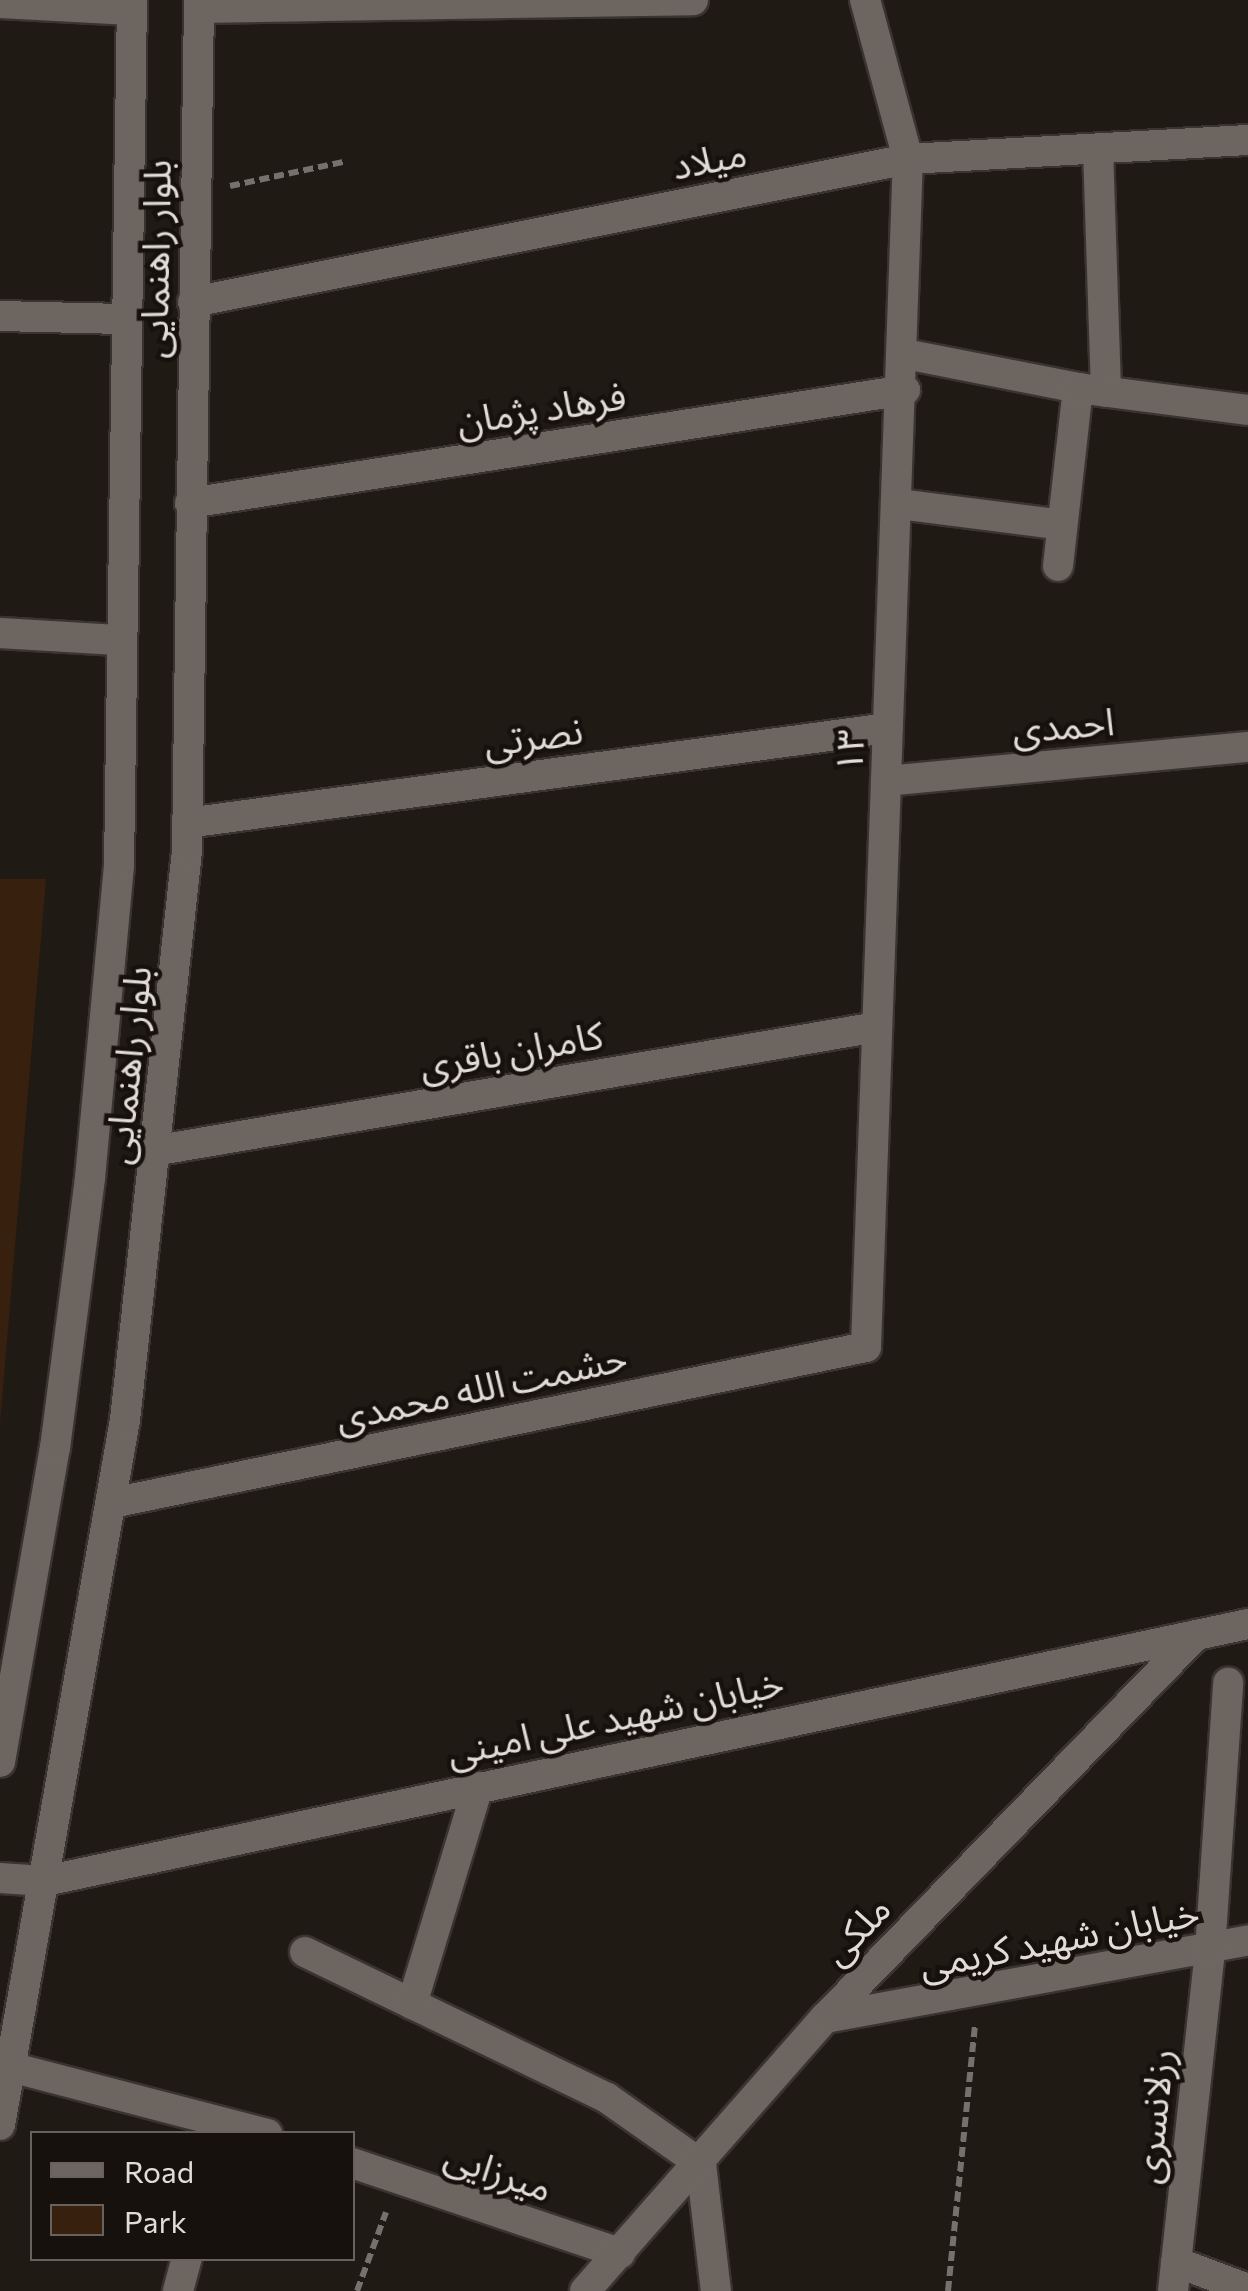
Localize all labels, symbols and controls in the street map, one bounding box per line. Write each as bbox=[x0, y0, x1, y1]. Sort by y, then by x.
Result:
street label: میلاد bbox=[668, 128, 750, 188]
street label: بلوار راهنمایی bbox=[129, 159, 179, 359]
street label: فرهاد پژمان bbox=[453, 371, 629, 443]
street label: احمدی bbox=[1010, 697, 1116, 751]
street label: نصرتی bbox=[481, 705, 585, 765]
street label: ۱۳ bbox=[824, 728, 872, 774]
street label: بلوار راهنمایی bbox=[93, 964, 159, 1166]
street label: کامران باقری bbox=[416, 1010, 606, 1088]
street label: حشمت الله محمدی bbox=[331, 1333, 631, 1439]
street label: خیابان شهید علی امینی bbox=[443, 1658, 787, 1774]
street label: ملکی bbox=[811, 1885, 899, 1973]
street label: خیابان شهید کریمی bbox=[915, 1888, 1203, 1986]
street label: رزلانسری bbox=[1122, 2046, 1182, 2186]
street label: میرزایی bbox=[439, 2130, 559, 2210]
legend bbox=[30, 2131, 355, 2261]
text: Road bbox=[124, 2152, 194, 2189]
text: Park bbox=[124, 2202, 187, 2239]

